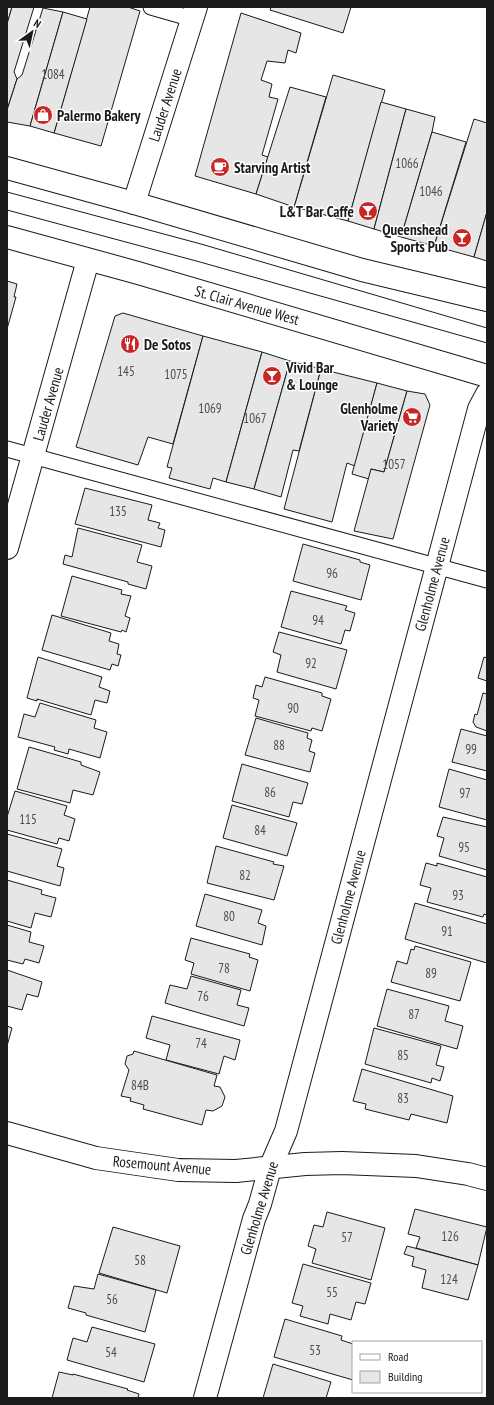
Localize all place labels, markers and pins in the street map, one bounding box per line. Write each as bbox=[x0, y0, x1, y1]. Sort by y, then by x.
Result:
shop icon: Palermo Bakery bbox=[32, 104, 54, 126]
place label: Palermo Bakery bbox=[57, 106, 142, 125]
cafe icon: Starving Artist bbox=[209, 156, 231, 178]
place label: Starving Artist bbox=[234, 158, 311, 177]
bar icon: L&T Bar Caffe bbox=[357, 200, 379, 222]
place label: L&T Bar Caffe bbox=[280, 202, 354, 221]
place label: Queenshead Sports Pub bbox=[382, 220, 448, 256]
bar icon: Queenshead Sports Pub bbox=[451, 227, 473, 249]
restaurant icon: De Sotos bbox=[119, 333, 141, 355]
place label: De Sotos bbox=[144, 335, 191, 354]
place label: Vivid Bar & Lounge bbox=[285, 358, 338, 394]
bar icon: Vivid Bar & Lounge bbox=[261, 365, 283, 387]
place label: Glenholme Variety bbox=[340, 399, 399, 435]
supermarket icon: Glenholme Variety bbox=[401, 406, 423, 428]

